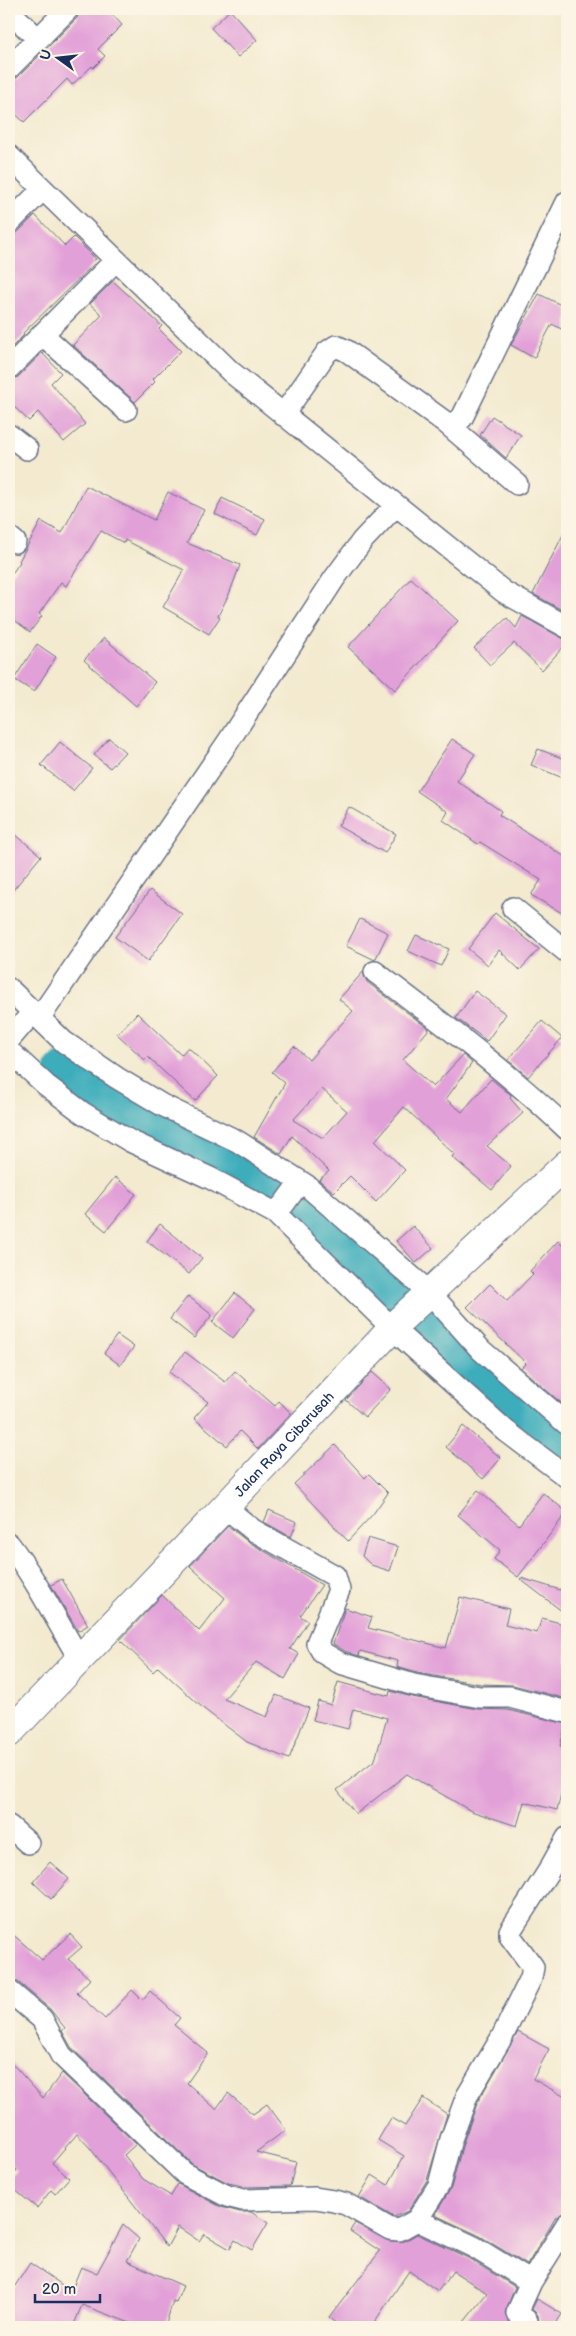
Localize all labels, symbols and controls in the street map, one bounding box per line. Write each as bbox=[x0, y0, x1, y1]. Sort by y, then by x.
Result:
north arrow bbox=[32, 32, 82, 82]
text: U bbox=[36, 48, 55, 62]
street label: Jalan Raya Cibarusah bbox=[231, 1388, 338, 1500]
scale bar bbox=[35, 2271, 100, 2303]
text: 20 m bbox=[42, 2280, 76, 2299]

